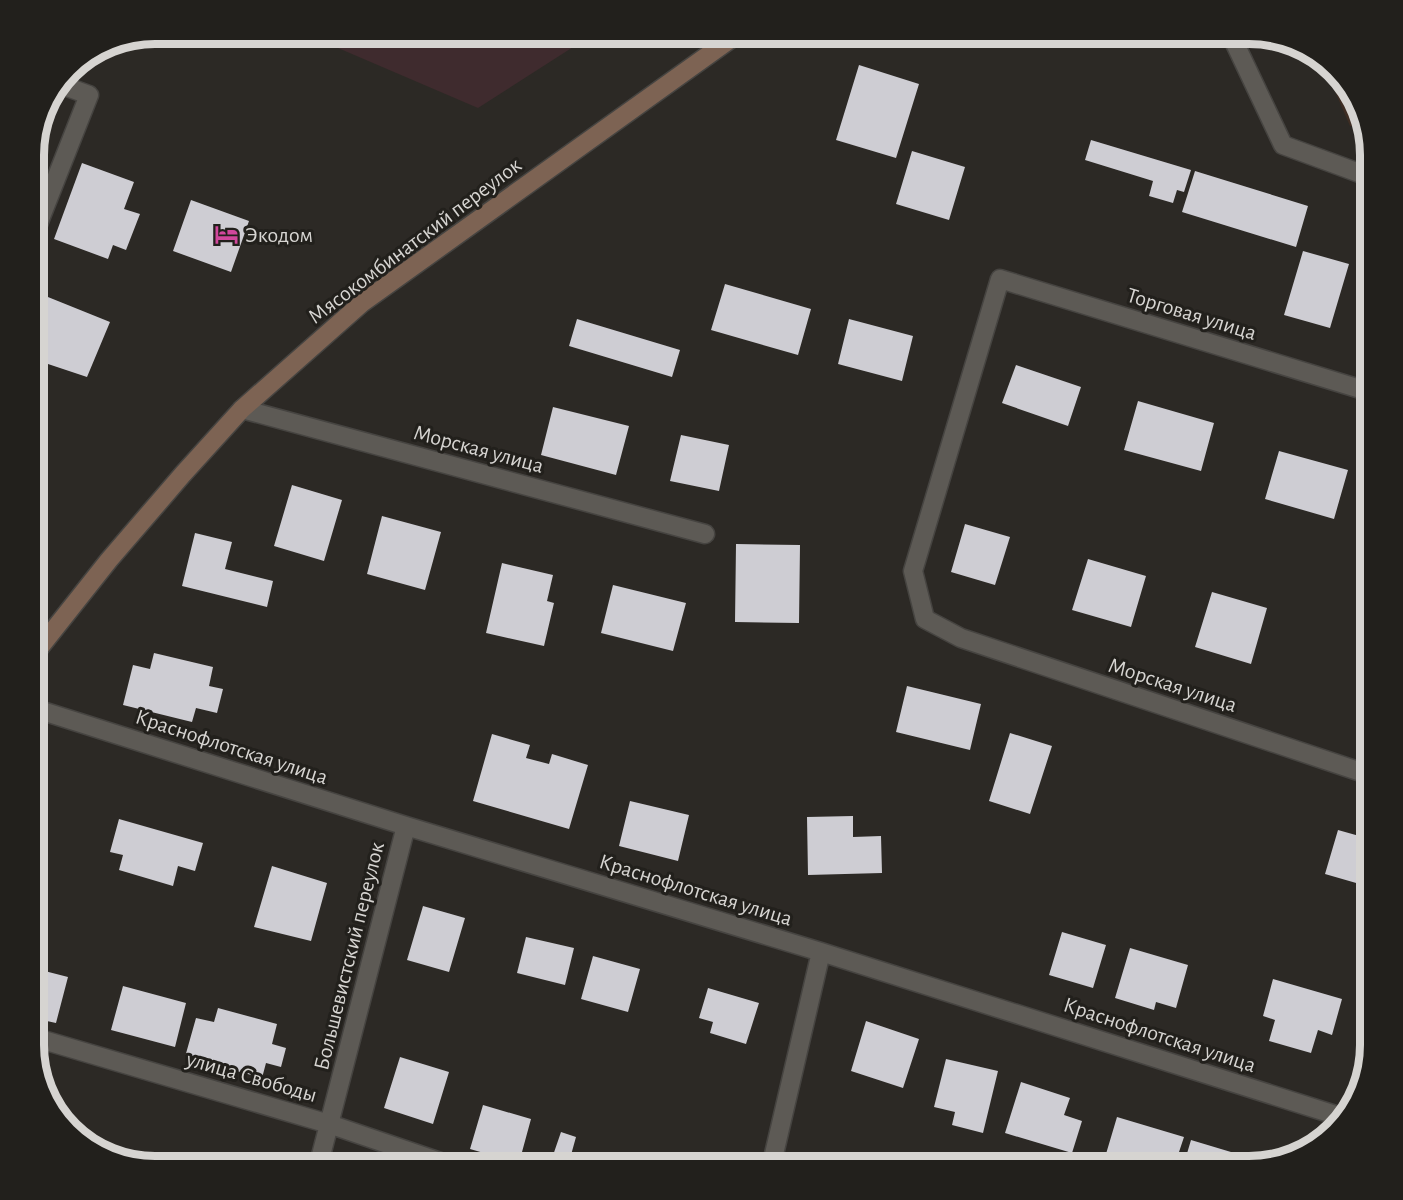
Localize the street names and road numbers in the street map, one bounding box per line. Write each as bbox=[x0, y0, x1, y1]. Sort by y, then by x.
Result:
street label: Мясокомбинатский переулок bbox=[304, 154, 525, 328]
street label: Торговая улица bbox=[1124, 284, 1259, 344]
street label: Морская улица bbox=[411, 421, 546, 477]
street label: Морская улица bbox=[1106, 654, 1240, 716]
street label: Краснофлотская улица bbox=[133, 705, 331, 788]
street label: Большевистский переулок bbox=[310, 840, 388, 1073]
street label: Краснофлотская улица bbox=[596, 850, 795, 930]
street label: Краснофлотская улица bbox=[1061, 993, 1259, 1076]
street label: улица Свободы bbox=[183, 1048, 319, 1106]

